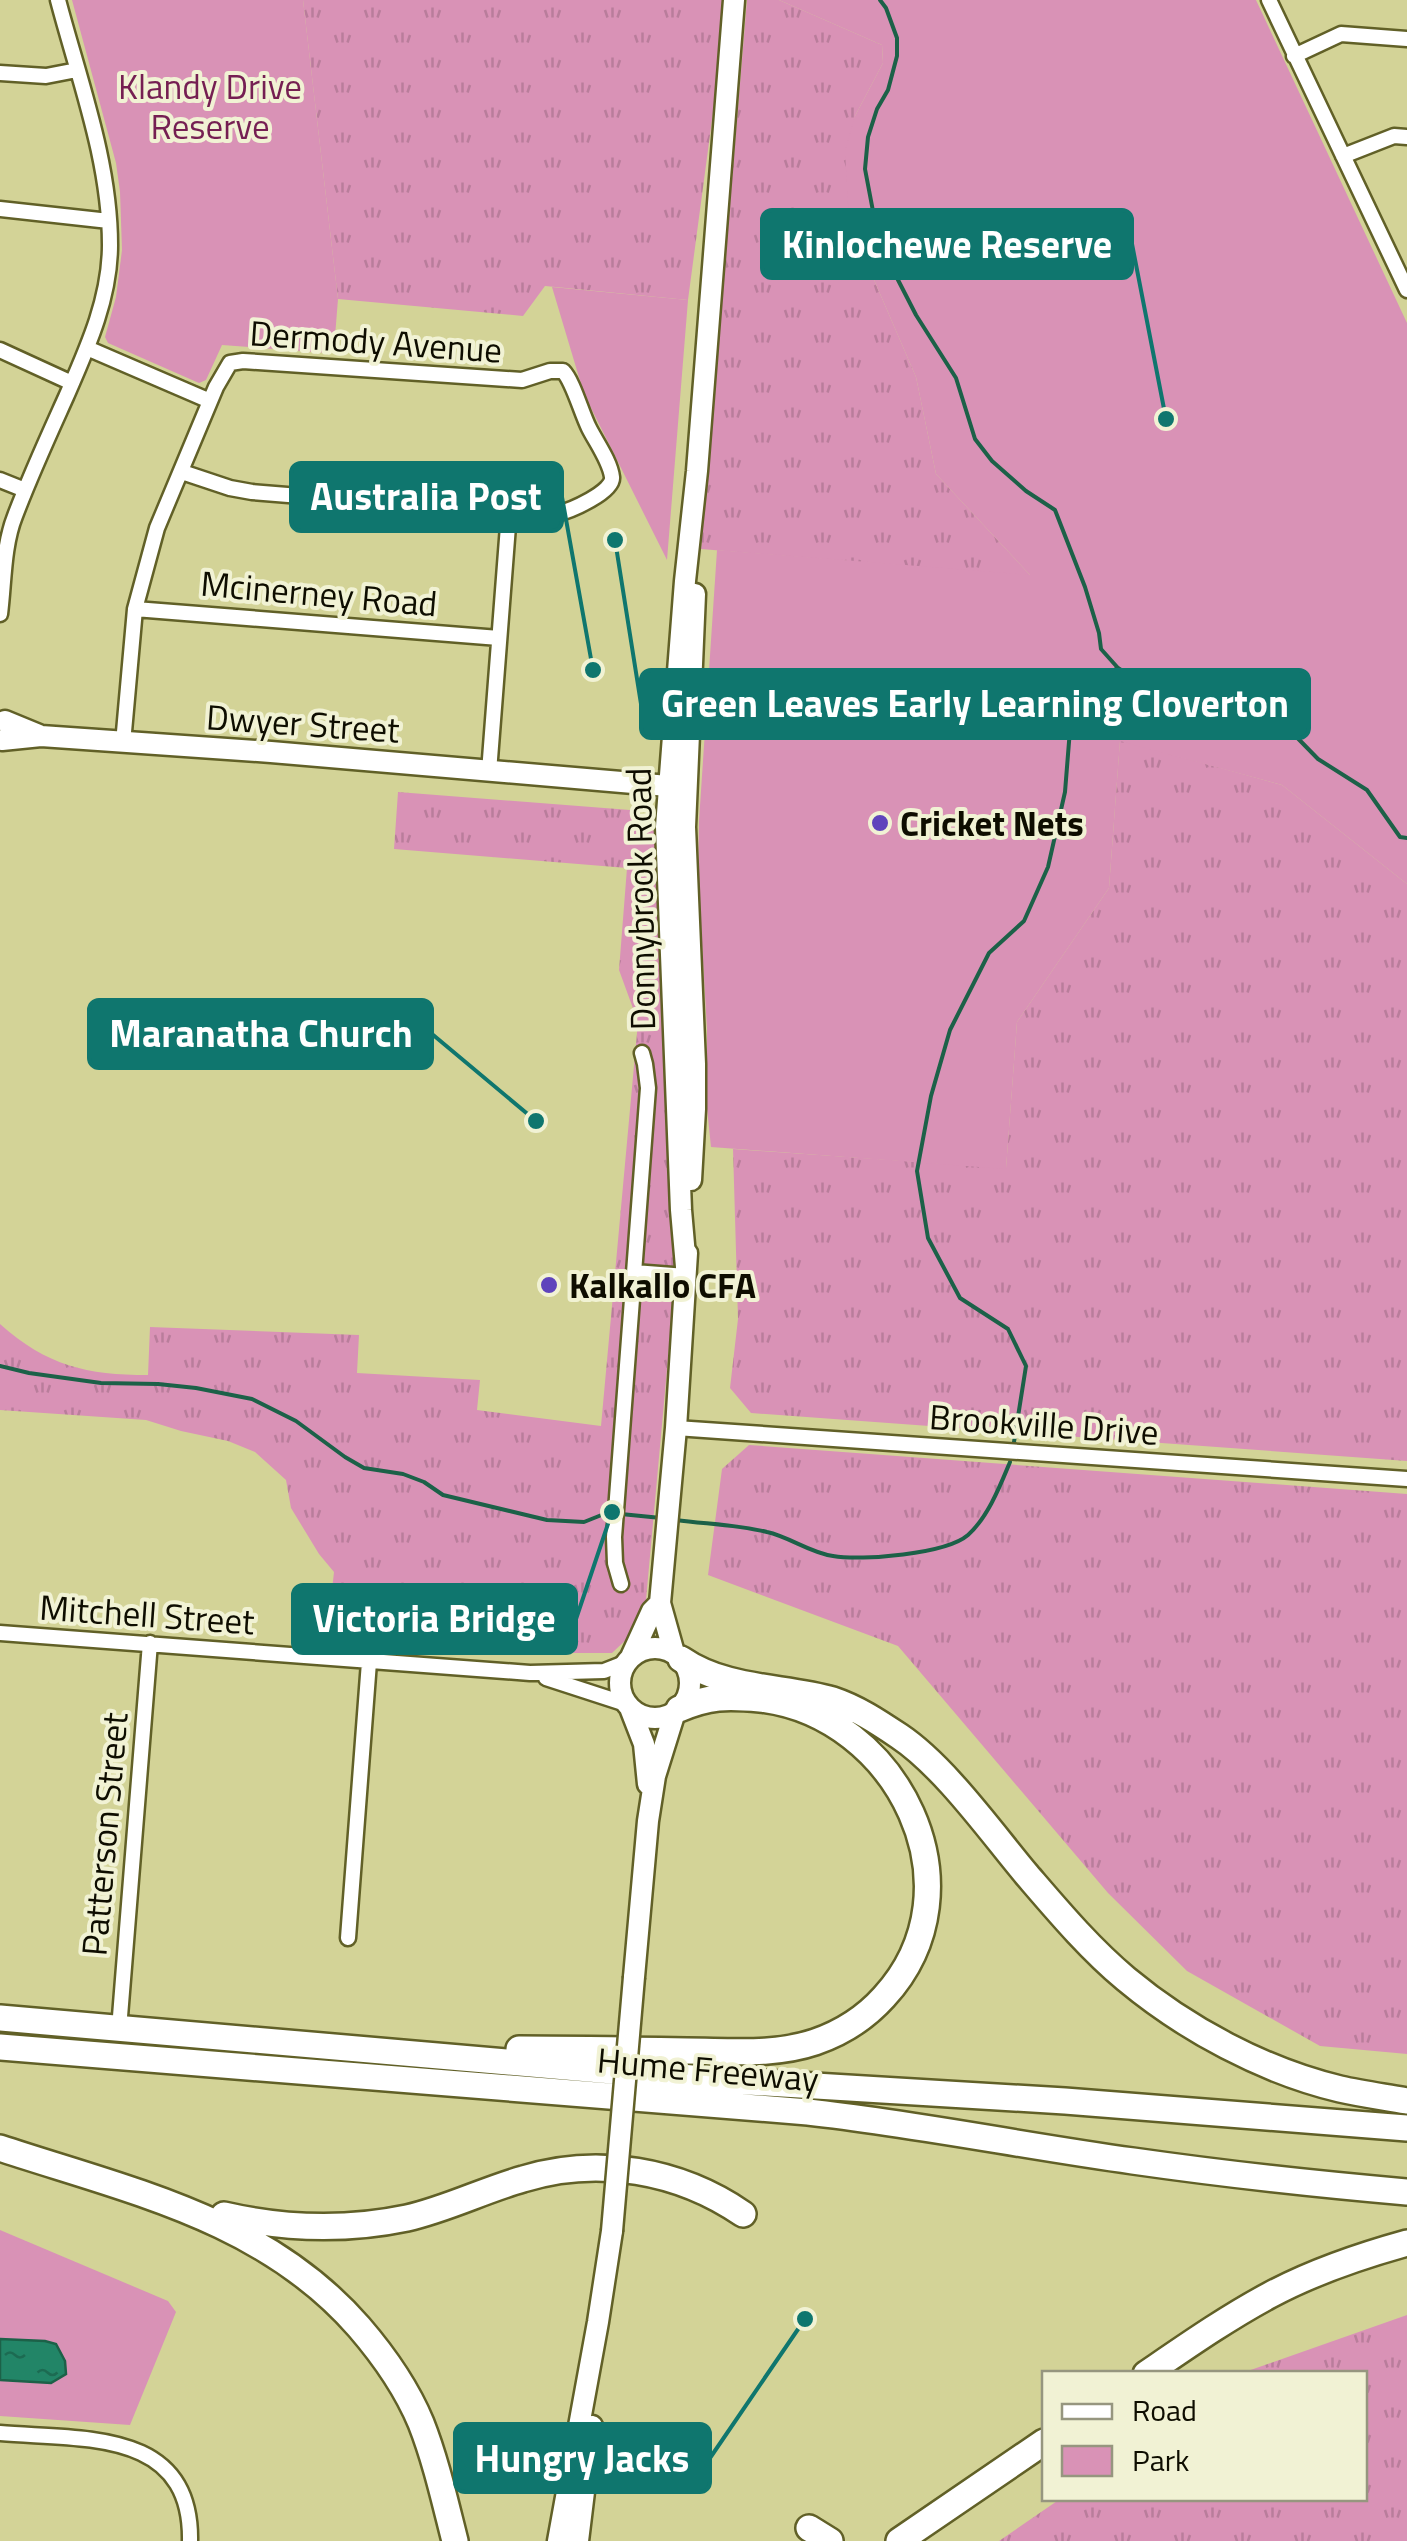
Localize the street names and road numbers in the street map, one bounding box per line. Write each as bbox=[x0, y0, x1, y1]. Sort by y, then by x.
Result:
street label: Dermody Avenue bbox=[248, 305, 504, 377]
street label: Mcinerney Road bbox=[198, 556, 440, 630]
street label: Dwyer Street bbox=[205, 689, 401, 757]
street label: Donnybrook Road bbox=[611, 767, 669, 1031]
street label: Brookville Drive bbox=[928, 1389, 1160, 1459]
street label: Mitchell Street bbox=[38, 1580, 256, 1648]
street label: Patterson Street bbox=[66, 1710, 142, 1958]
street label: Hume Freeway bbox=[595, 2032, 821, 2106]

